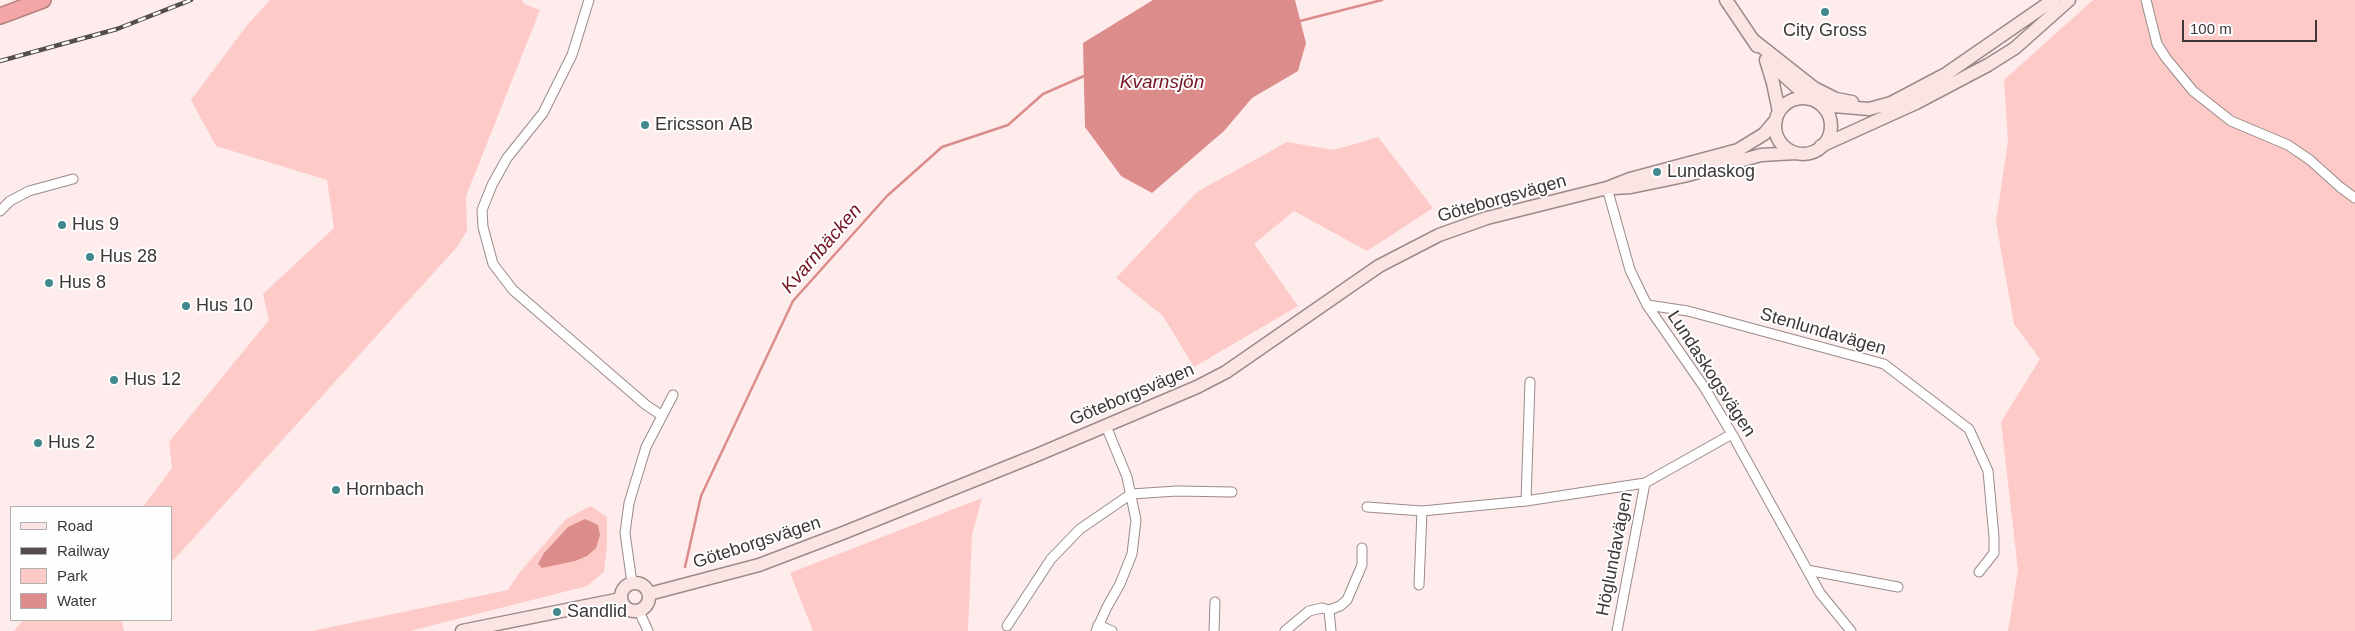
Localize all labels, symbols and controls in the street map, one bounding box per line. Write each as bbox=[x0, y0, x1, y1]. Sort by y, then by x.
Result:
marker: City Gross bbox=[1819, 6, 1831, 18]
scale bar bbox=[2185, 10, 2320, 42]
place label: City Gross bbox=[1783, 20, 1867, 42]
text: 100 m bbox=[2190, 20, 2232, 37]
water label: Kvarnsjön bbox=[1120, 72, 1204, 94]
place label: Ericsson AB bbox=[655, 114, 753, 136]
marker: Ericsson AB bbox=[639, 119, 651, 131]
place label: Lundaskog bbox=[1667, 161, 1755, 183]
marker: Lundaskog bbox=[1651, 166, 1663, 178]
street label: Göteborgsvägen bbox=[1435, 170, 1569, 228]
water label: Kvarnbäcken bbox=[777, 200, 867, 298]
place label: Hus 9 bbox=[72, 214, 119, 236]
marker: Hus 9 bbox=[56, 219, 68, 231]
place label: Hus 28 bbox=[100, 246, 157, 268]
marker: Hus 28 bbox=[84, 251, 96, 263]
place label: Hus 8 bbox=[59, 272, 106, 294]
marker: Hus 8 bbox=[43, 277, 55, 289]
place label: Hus 10 bbox=[196, 295, 253, 317]
marker: Hus 10 bbox=[180, 300, 192, 312]
street label: Stenlundavägen bbox=[1757, 304, 1889, 360]
street label: Lundaskogsvägen bbox=[1662, 307, 1760, 441]
street label: Göteborgsvägen bbox=[1067, 359, 1197, 431]
place label: Hus 12 bbox=[124, 369, 181, 391]
marker: Hus 12 bbox=[108, 374, 120, 386]
place label: Hus 2 bbox=[48, 432, 95, 454]
marker: Hus 2 bbox=[32, 437, 44, 449]
place label: Hornbach bbox=[346, 479, 424, 501]
marker: Hornbach bbox=[330, 484, 342, 496]
street label: Höglundavägen bbox=[1592, 490, 1638, 618]
legend bbox=[10, 506, 172, 621]
street label: Göteborgsvägen bbox=[690, 512, 824, 574]
text: Road bbox=[57, 517, 93, 534]
text: Railway bbox=[57, 542, 110, 559]
text: Park bbox=[57, 567, 88, 584]
text: Water bbox=[57, 592, 96, 609]
place label: Sandlid bbox=[567, 601, 627, 623]
marker: Sandlid bbox=[551, 606, 563, 618]

